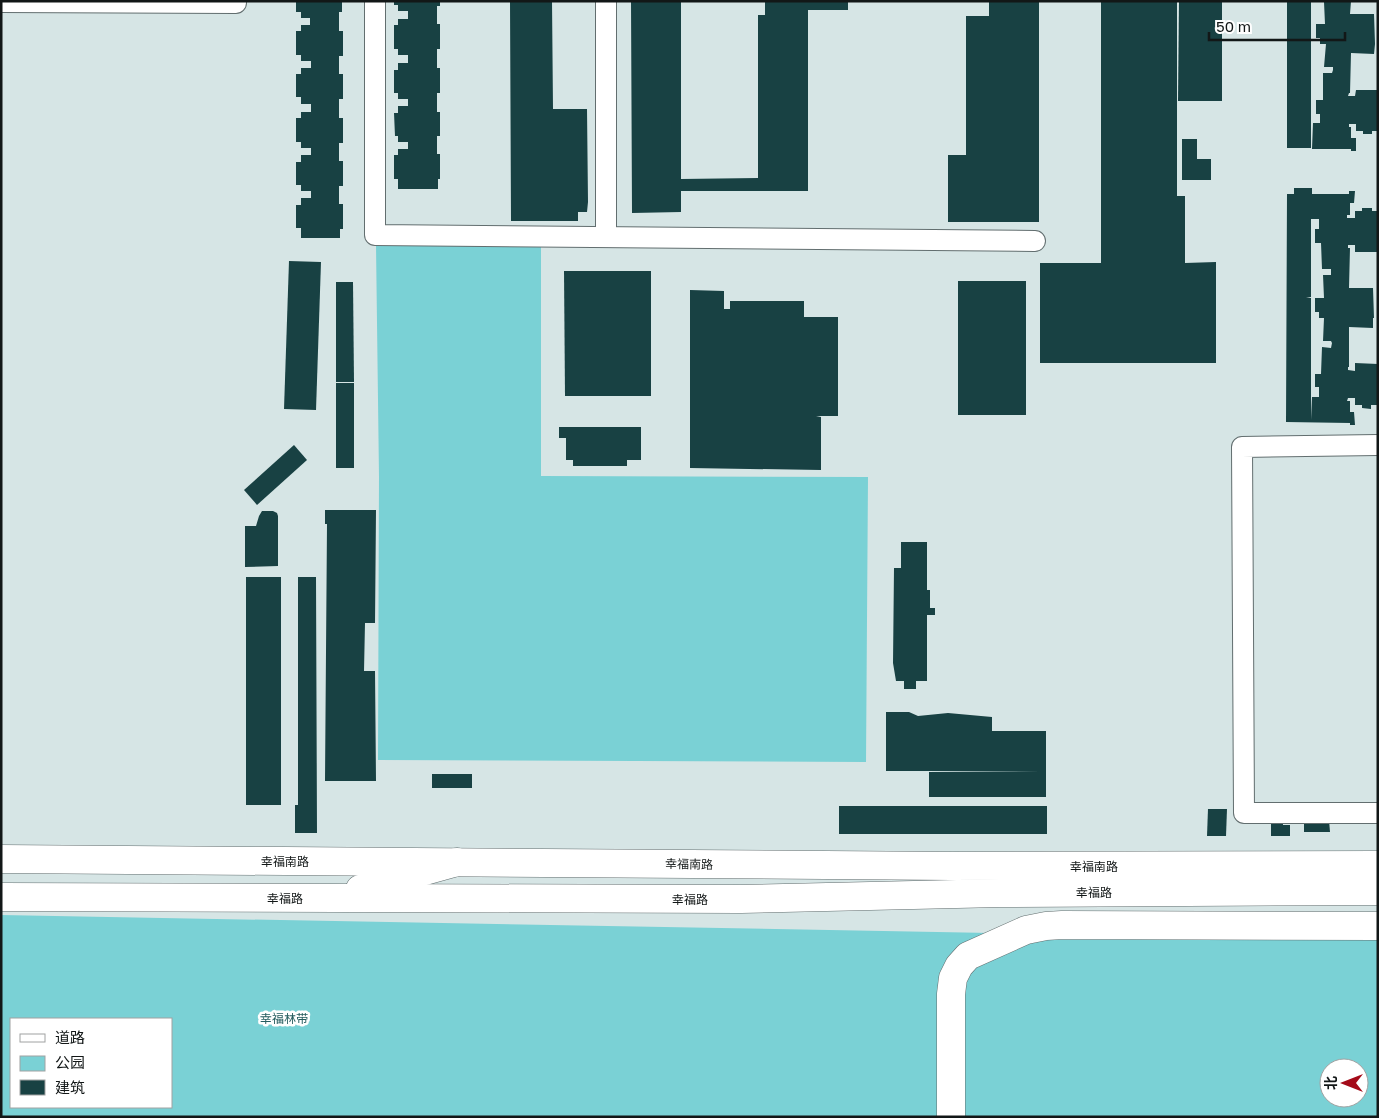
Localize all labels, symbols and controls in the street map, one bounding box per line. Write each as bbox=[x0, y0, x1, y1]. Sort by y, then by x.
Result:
scale bar bbox=[1209, 10, 1345, 42]
text: 50 m bbox=[1216, 17, 1251, 35]
street label: 幸福南路 bbox=[261, 854, 309, 869]
street label: 幸福南路 bbox=[665, 856, 713, 872]
street label: 幸福南路 bbox=[1070, 859, 1118, 874]
street label: 幸福路 bbox=[1076, 885, 1112, 900]
street label: 幸福路 bbox=[267, 891, 303, 906]
street label: 幸福路 bbox=[672, 892, 708, 907]
park label: 幸福林带 bbox=[260, 1011, 308, 1026]
legend bbox=[10, 1018, 172, 1108]
text: 道路 bbox=[55, 1028, 85, 1046]
text: 公园 bbox=[55, 1053, 85, 1071]
north arrow bbox=[1319, 1058, 1369, 1108]
text: 北 bbox=[1322, 1076, 1339, 1090]
text: 建筑 bbox=[55, 1078, 85, 1096]

